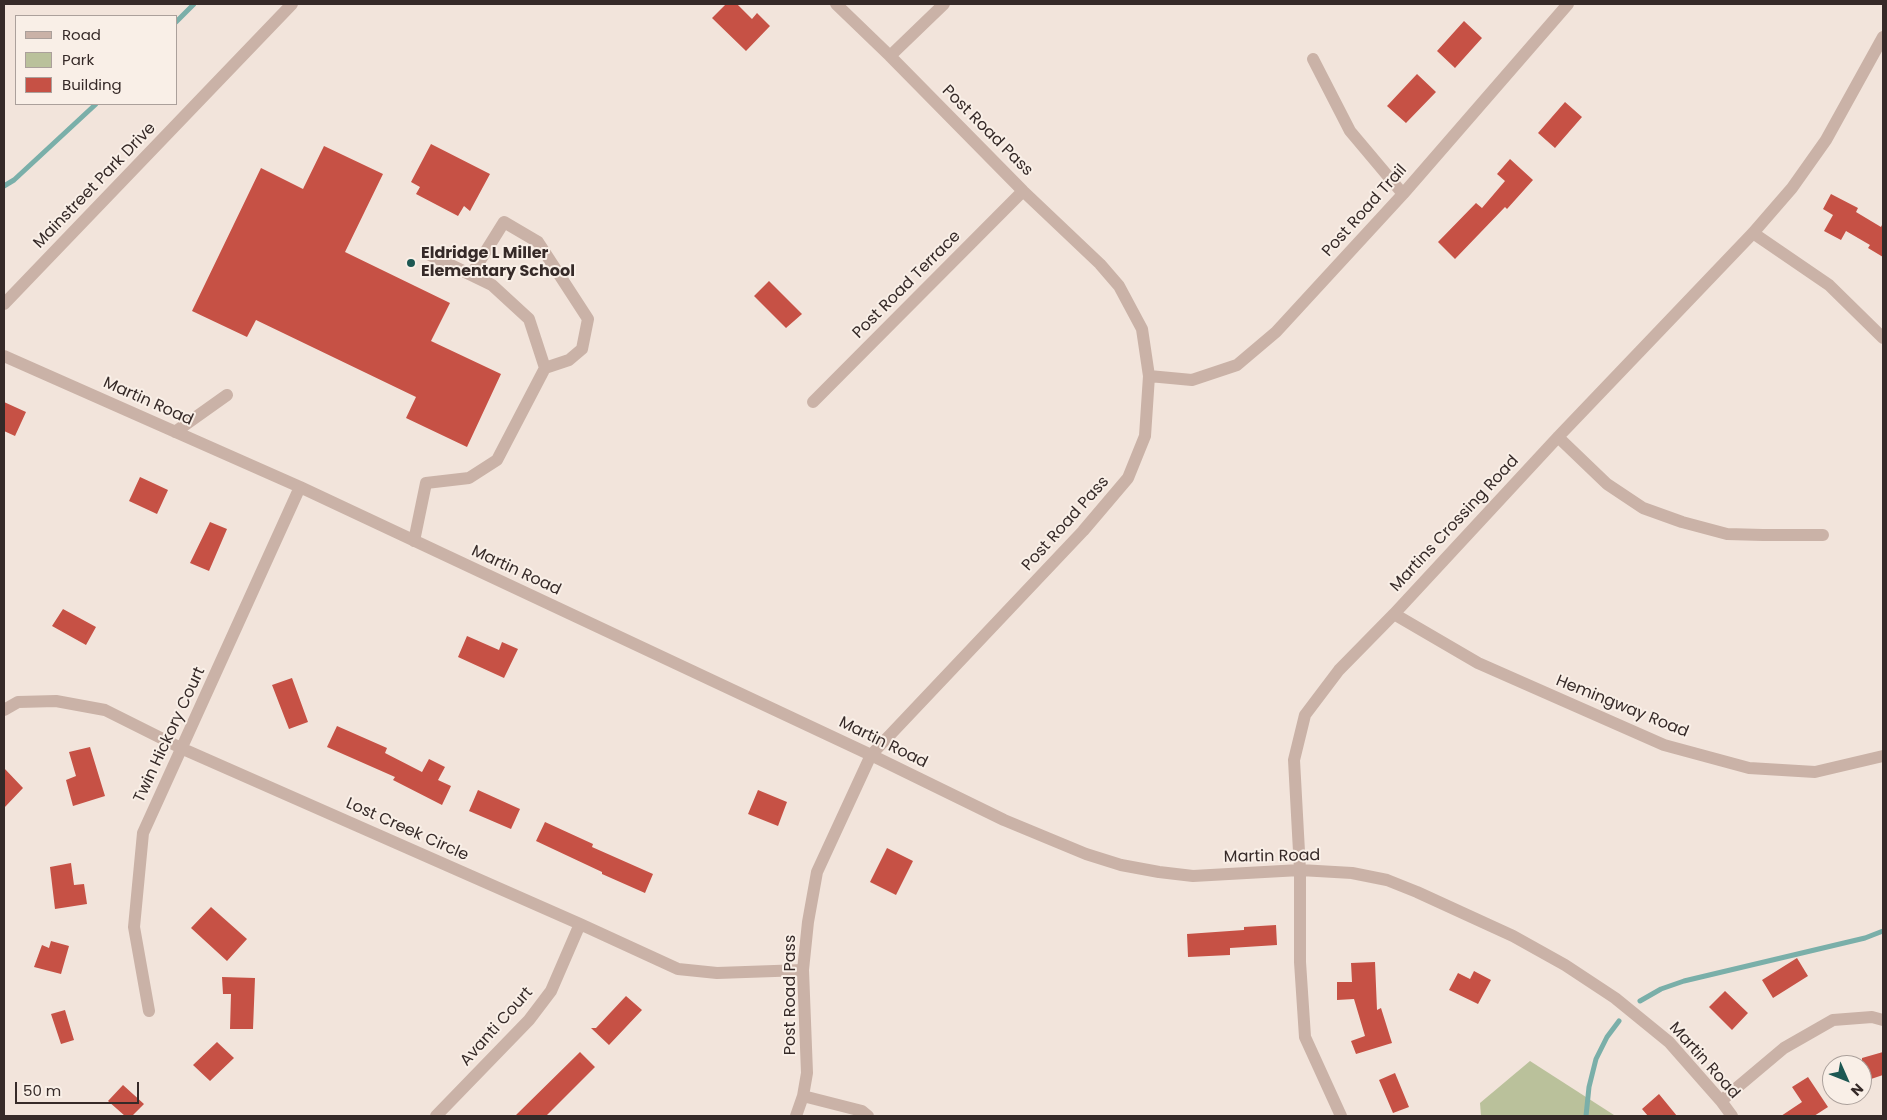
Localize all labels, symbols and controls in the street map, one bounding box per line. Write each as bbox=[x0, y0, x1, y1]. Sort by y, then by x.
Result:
legend bbox=[15, 15, 178, 105]
text: Road bbox=[62, 24, 101, 45]
text: Park bbox=[62, 49, 94, 70]
text: Building bbox=[62, 74, 122, 95]
street label: Post Road Pass bbox=[938, 82, 1036, 180]
street label: Mainstreet Park Drive bbox=[30, 119, 160, 253]
street label: Post Road Trail bbox=[1319, 161, 1411, 261]
street label: Post Road Terrace bbox=[849, 227, 965, 343]
place label: Eldridge L Miller Elementary School bbox=[421, 244, 575, 282]
marker: Eldridge L Miller Elementary School bbox=[405, 257, 417, 269]
street label: Martin Road bbox=[100, 374, 196, 430]
street label: Martins Crossing Road bbox=[1387, 452, 1523, 596]
street label: Post Road Pass bbox=[1019, 473, 1113, 575]
street label: Martin Road bbox=[468, 542, 564, 600]
street label: Twin Hickory Court bbox=[130, 664, 210, 806]
street label: Hemingway Road bbox=[1553, 672, 1691, 742]
street label: Martin Road bbox=[835, 713, 931, 773]
street label: Lost Creek Circle bbox=[343, 794, 471, 866]
street label: Martin Road bbox=[1224, 847, 1320, 867]
street label: Post Road Pass bbox=[781, 935, 801, 1055]
street label: Avanti Court bbox=[457, 984, 537, 1070]
street label: Martin Road bbox=[1665, 1019, 1743, 1103]
north arrow bbox=[1822, 1055, 1872, 1105]
scale bar bbox=[18, 1072, 141, 1104]
text: N bbox=[1846, 1079, 1868, 1100]
text: 50 m bbox=[23, 1080, 61, 1101]

